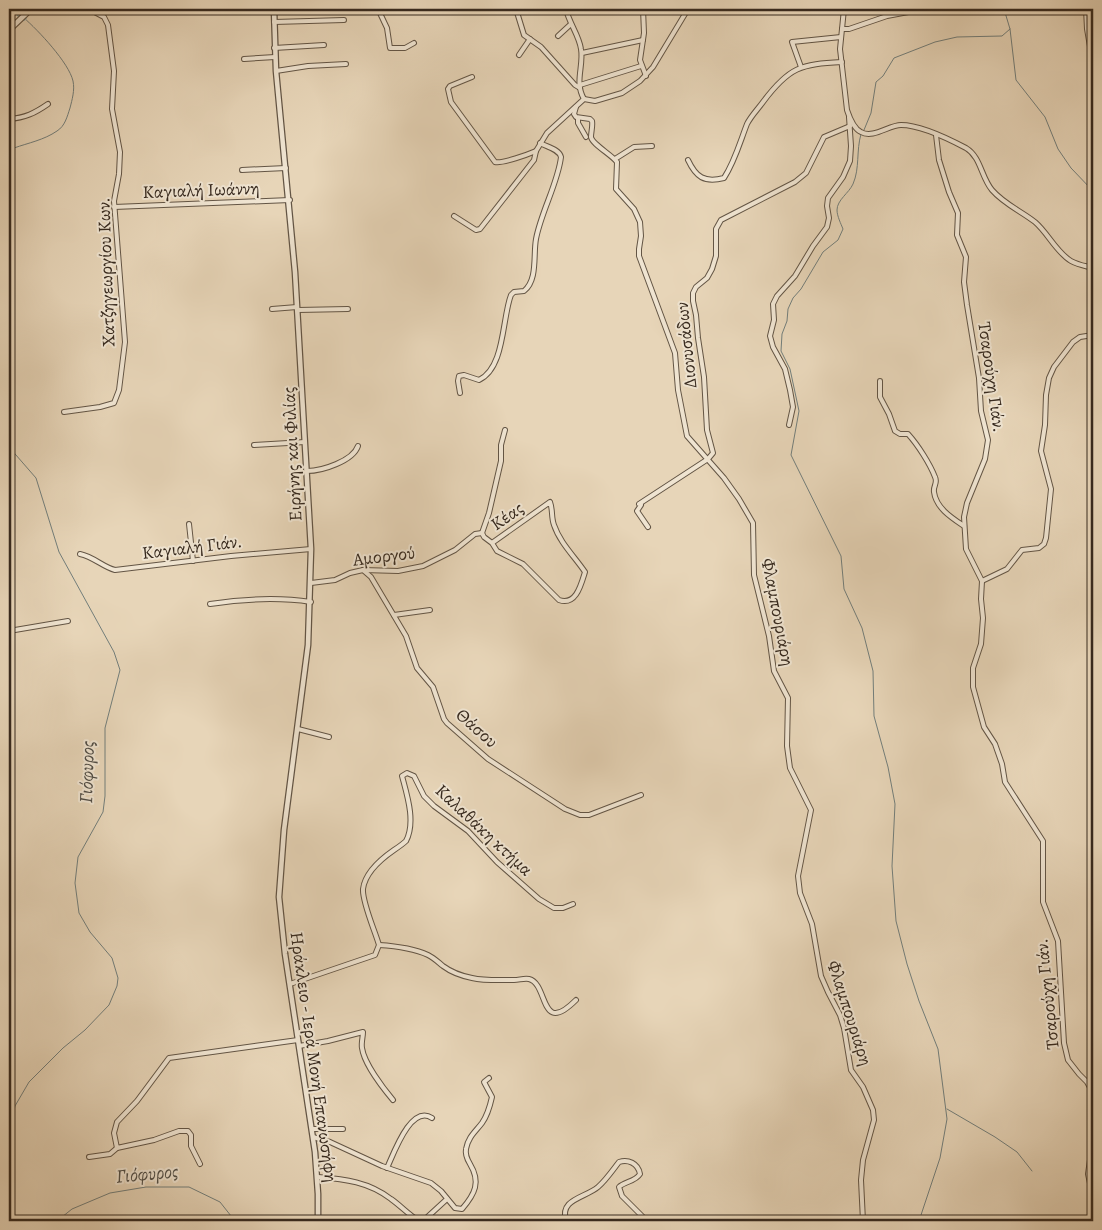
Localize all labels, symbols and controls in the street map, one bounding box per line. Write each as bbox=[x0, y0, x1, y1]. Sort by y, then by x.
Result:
street label: Καγιαλή Ιωάννη bbox=[142, 176, 260, 204]
street label: Χατζηγεωργίου Κων. bbox=[91, 197, 121, 347]
street label: Διονυσάδων bbox=[670, 301, 702, 389]
street label: Τσαρούχη Γιάν. bbox=[972, 320, 1012, 434]
street label: Ειρήνης και Φιλίας bbox=[276, 386, 308, 522]
street label: Κέας bbox=[486, 496, 528, 536]
street label: Καγιαλή Γιάν. bbox=[141, 529, 243, 565]
street label: Αμοργού bbox=[351, 540, 416, 572]
street label: Φλαμπουριάρη bbox=[756, 556, 800, 668]
street label: Θάσου bbox=[451, 703, 503, 753]
water label: Γιόφυρος bbox=[73, 740, 101, 804]
street label: Καλαθάκη κτήμα bbox=[430, 779, 538, 882]
street label: Ηράκλειο - Ιερά Μονή Επανωσήφη bbox=[285, 930, 343, 1184]
street label: Τσαρούχη Γιάν. bbox=[1029, 937, 1065, 1051]
street label: Φλαμπουριάρη bbox=[822, 957, 878, 1069]
water label: Γιόφυρος bbox=[115, 1158, 179, 1190]

